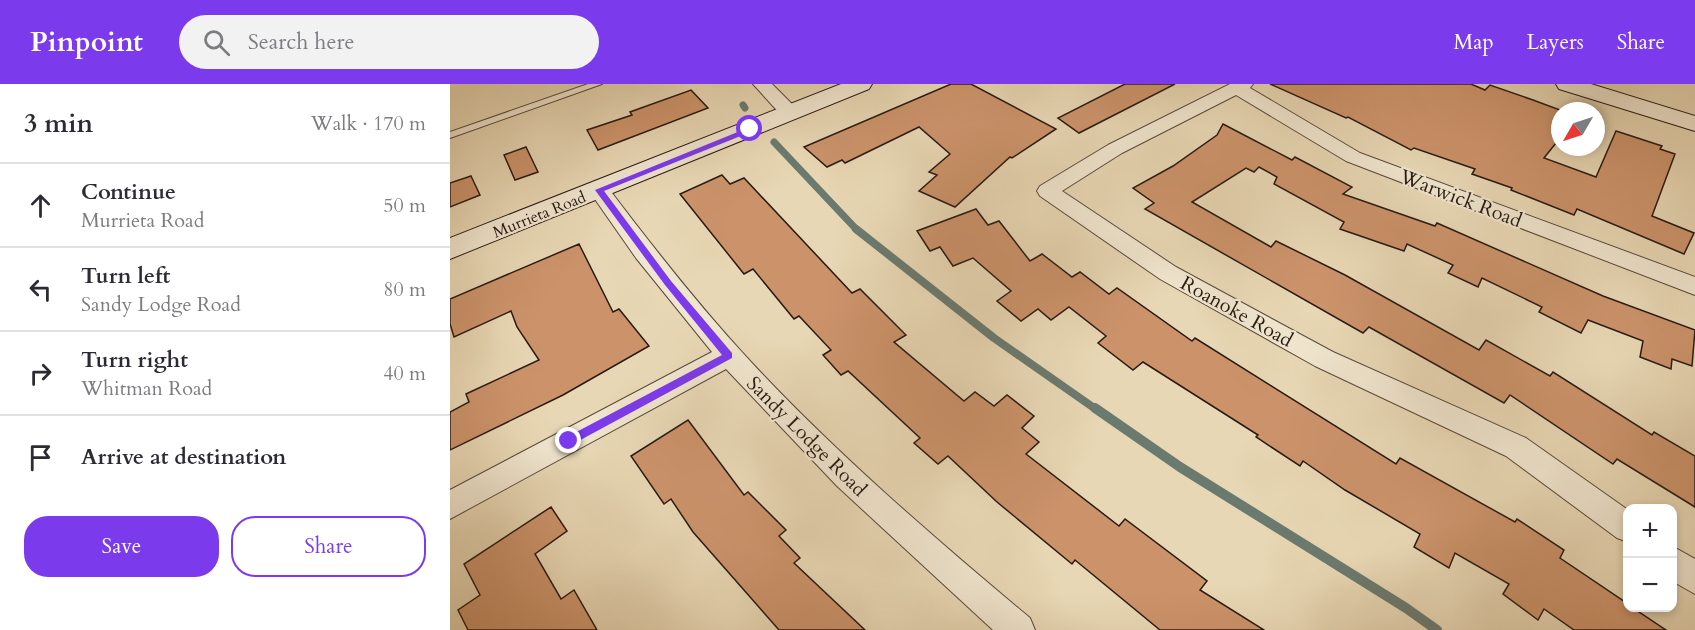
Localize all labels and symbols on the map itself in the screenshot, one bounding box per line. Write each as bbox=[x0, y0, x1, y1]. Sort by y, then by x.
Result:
north arrow bbox=[1551, 102, 1605, 156]
route start bbox=[736, 115, 762, 141]
street label: Warwick Road bbox=[1395, 162, 1526, 234]
street label: Murrieta Road bbox=[489, 186, 590, 244]
street label: Roanoke Road bbox=[1176, 269, 1298, 354]
street label: Sandy Lodge Road bbox=[741, 370, 873, 503]
route end bbox=[555, 427, 581, 453]

